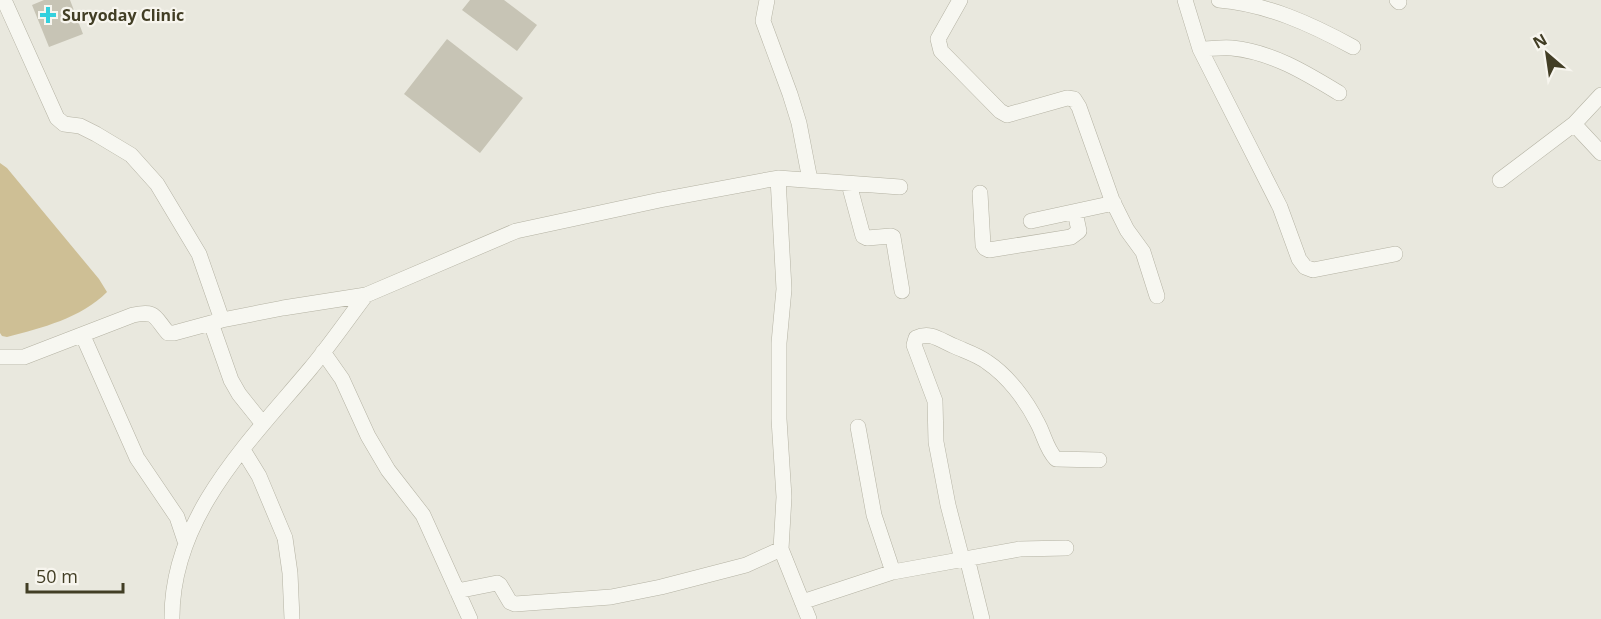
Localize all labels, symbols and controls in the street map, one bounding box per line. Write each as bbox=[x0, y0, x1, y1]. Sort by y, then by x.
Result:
place label: Suryoday Clinic bbox=[62, 4, 184, 26]
marker: Suryoday Clinic bbox=[39, 6, 57, 24]
north arrow bbox=[1517, 24, 1577, 84]
text: N bbox=[1529, 28, 1551, 54]
scale bar bbox=[27, 556, 123, 594]
text: 50 m bbox=[36, 564, 78, 588]

